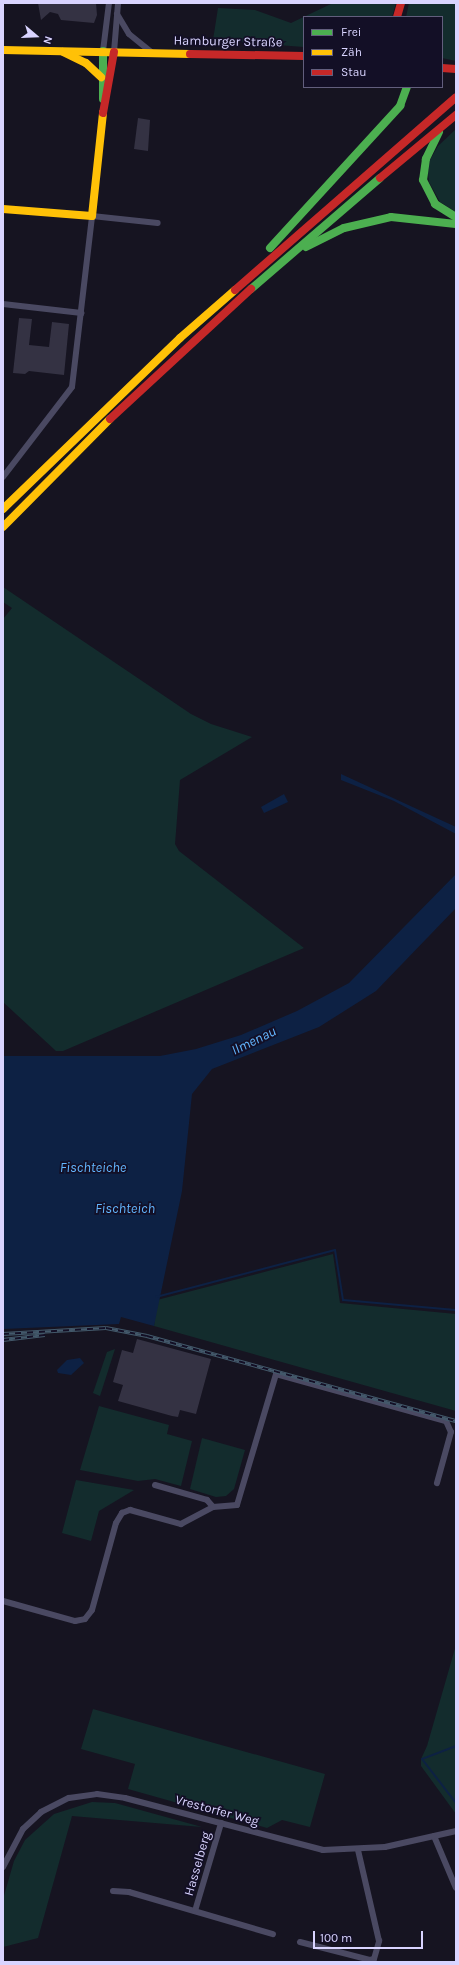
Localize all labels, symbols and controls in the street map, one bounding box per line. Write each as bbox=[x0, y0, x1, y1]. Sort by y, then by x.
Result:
north arrow bbox=[16, 16, 56, 56]
legend bbox=[303, 16, 443, 88]
text: Frei bbox=[341, 25, 361, 39]
street label: Hamburger Straße bbox=[173, 33, 283, 51]
text: N bbox=[40, 34, 55, 46]
text: Zäh bbox=[341, 45, 362, 59]
text: Stau bbox=[341, 65, 367, 79]
water label: Ilmenau bbox=[229, 1023, 279, 1059]
water label: Fischteiche bbox=[60, 1160, 126, 1176]
water label: Fischteich bbox=[95, 1201, 155, 1217]
street label: Vrestorfer Weg bbox=[173, 1792, 261, 1830]
street label: Hasselberg bbox=[181, 1830, 215, 1898]
scale bar bbox=[315, 1923, 425, 1949]
text: 100 m bbox=[320, 1931, 352, 1945]

